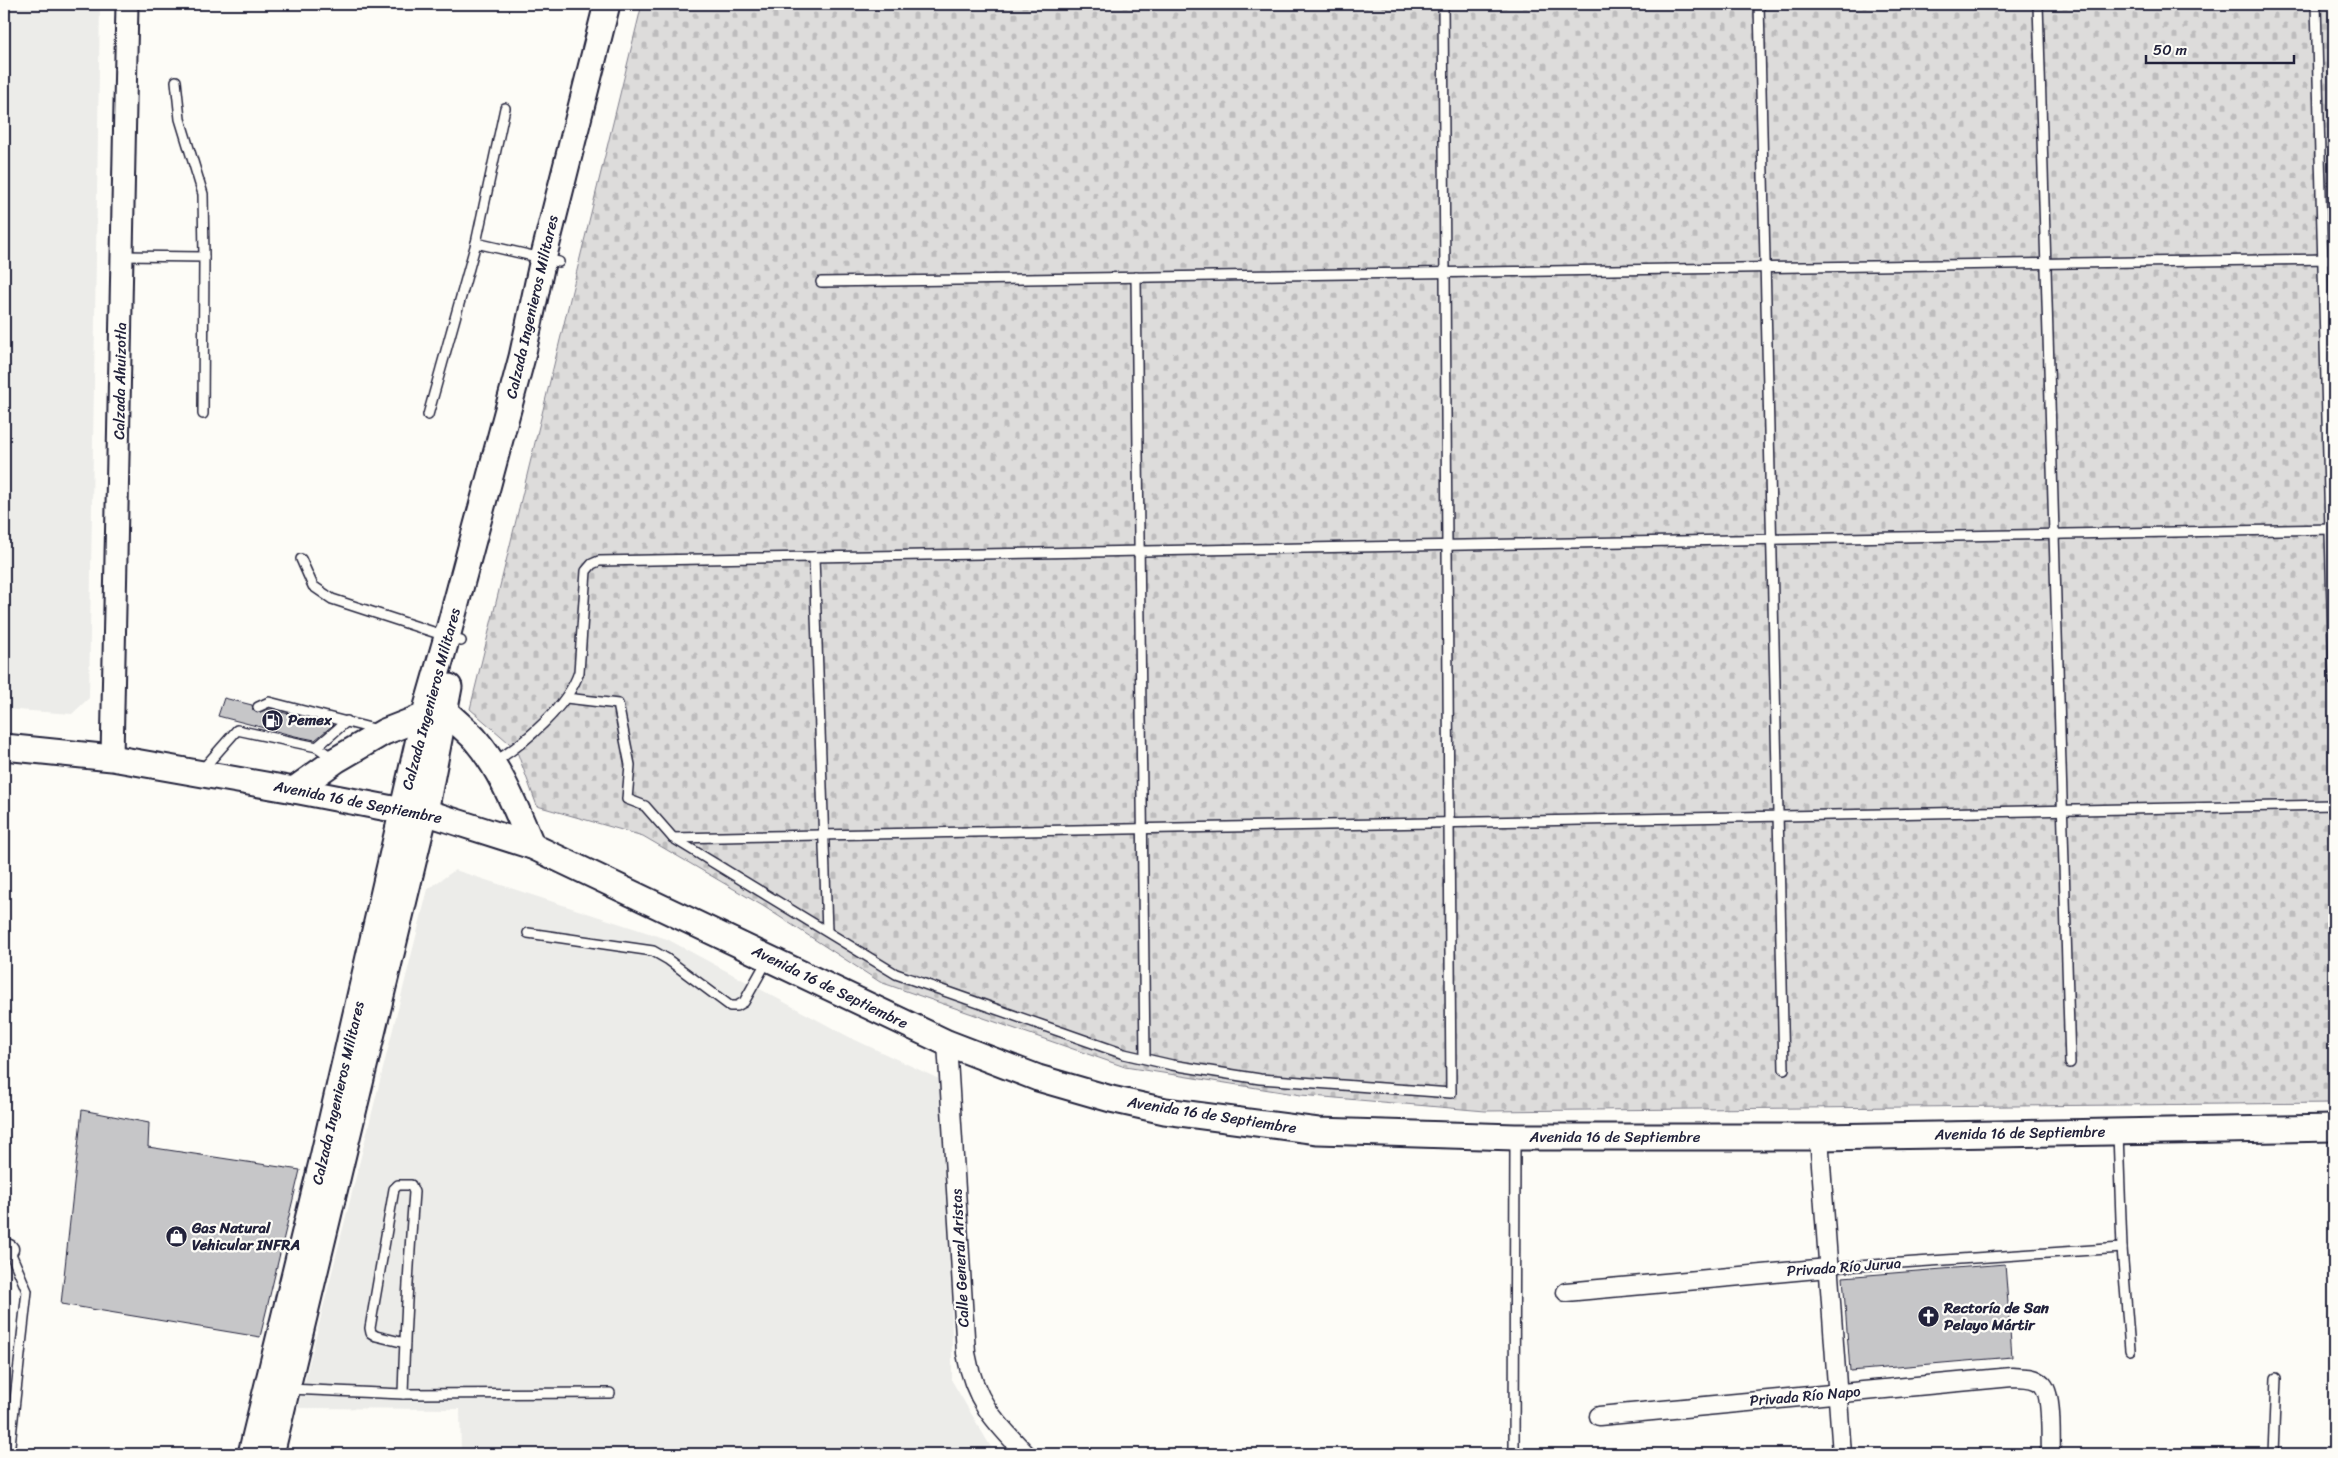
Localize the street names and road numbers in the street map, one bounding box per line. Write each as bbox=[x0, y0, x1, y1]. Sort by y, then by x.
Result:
street label: Calzada Ingenieros Militares bbox=[498, 212, 566, 401]
street label: Calzada Ahuizotla bbox=[106, 322, 134, 440]
street label: Calzada Ingenieros Militares bbox=[394, 604, 468, 793]
street label: Avenida 16 de Septiembre bbox=[271, 773, 445, 831]
street label: Avenida 16 de Septiembre bbox=[747, 937, 913, 1036]
street label: Calzada Ingenieros Militares bbox=[304, 998, 372, 1187]
street label: Avenida 16 de Septiembre bbox=[1125, 1089, 1299, 1141]
street label: Avenida 16 de Septiembre bbox=[1933, 1119, 2106, 1148]
street label: Avenida 16 de Septiembre bbox=[1529, 1124, 1701, 1150]
street label: Calle General Aristas bbox=[943, 1187, 977, 1328]
street label: Privada Río Jurua bbox=[1786, 1250, 1903, 1284]
street label: Privada Río Napo bbox=[1748, 1378, 1862, 1414]

